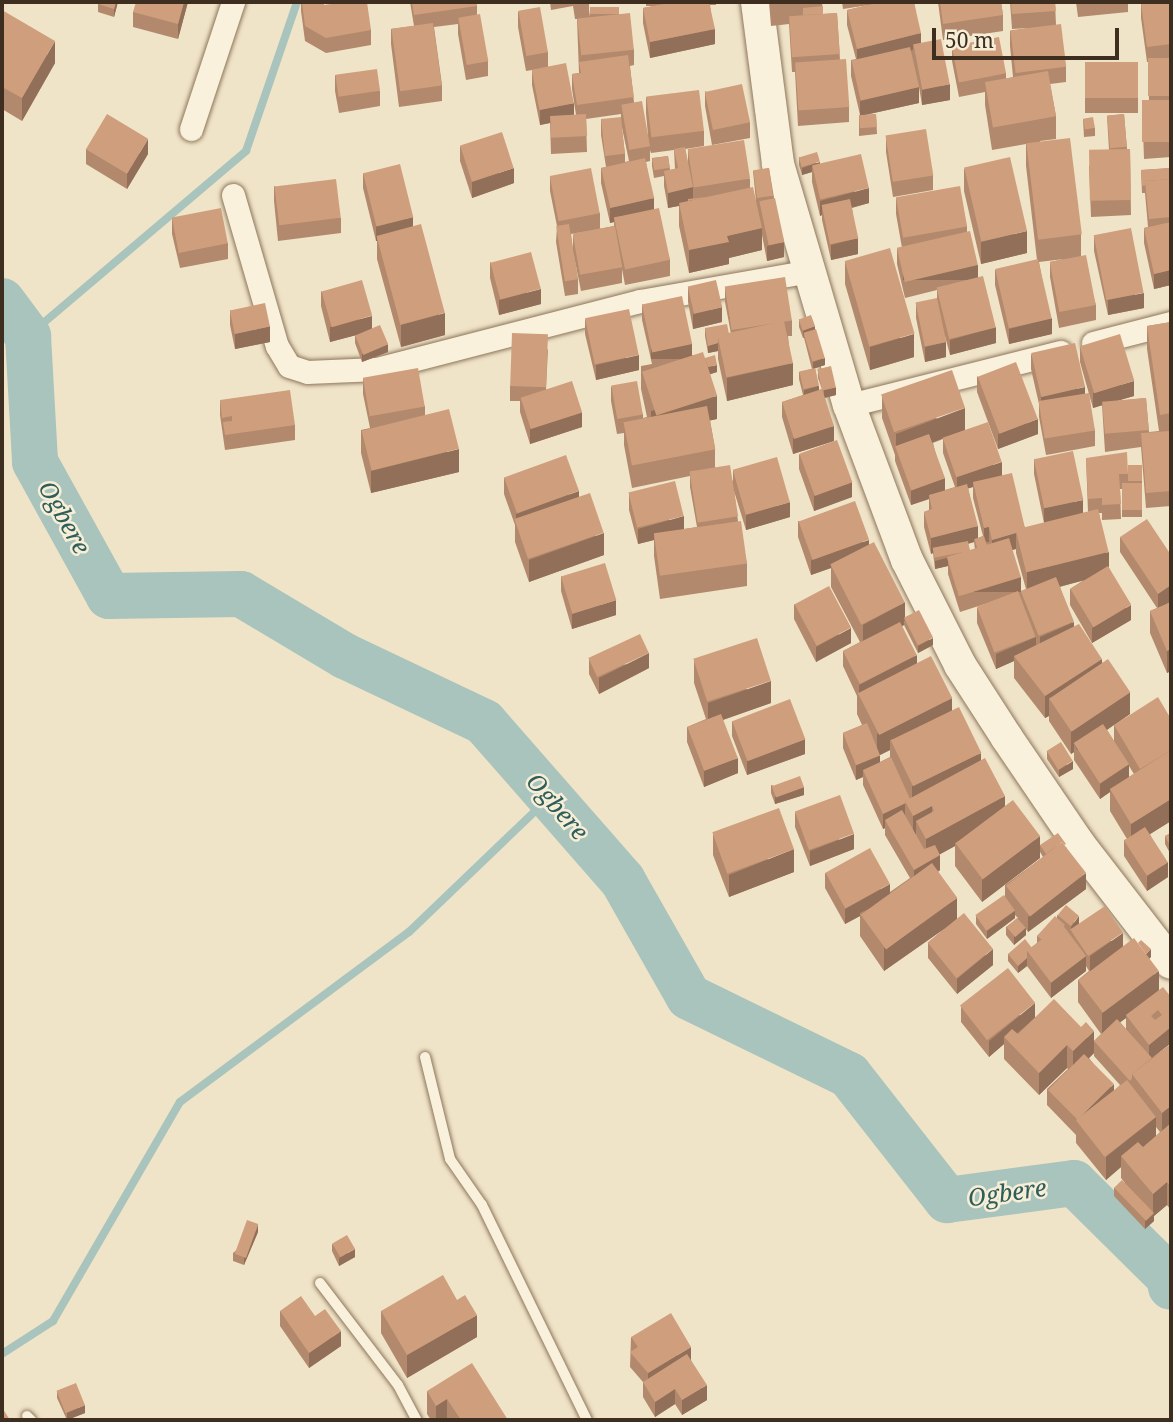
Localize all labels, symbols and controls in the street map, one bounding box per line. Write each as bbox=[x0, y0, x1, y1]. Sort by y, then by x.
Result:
scale bar bbox=[935, 14, 1122, 58]
text: 50 m bbox=[945, 26, 994, 54]
water label: Ogbere bbox=[33, 475, 97, 559]
water label: Ogbere bbox=[521, 767, 595, 845]
water label: Ogbere bbox=[966, 1172, 1048, 1212]

